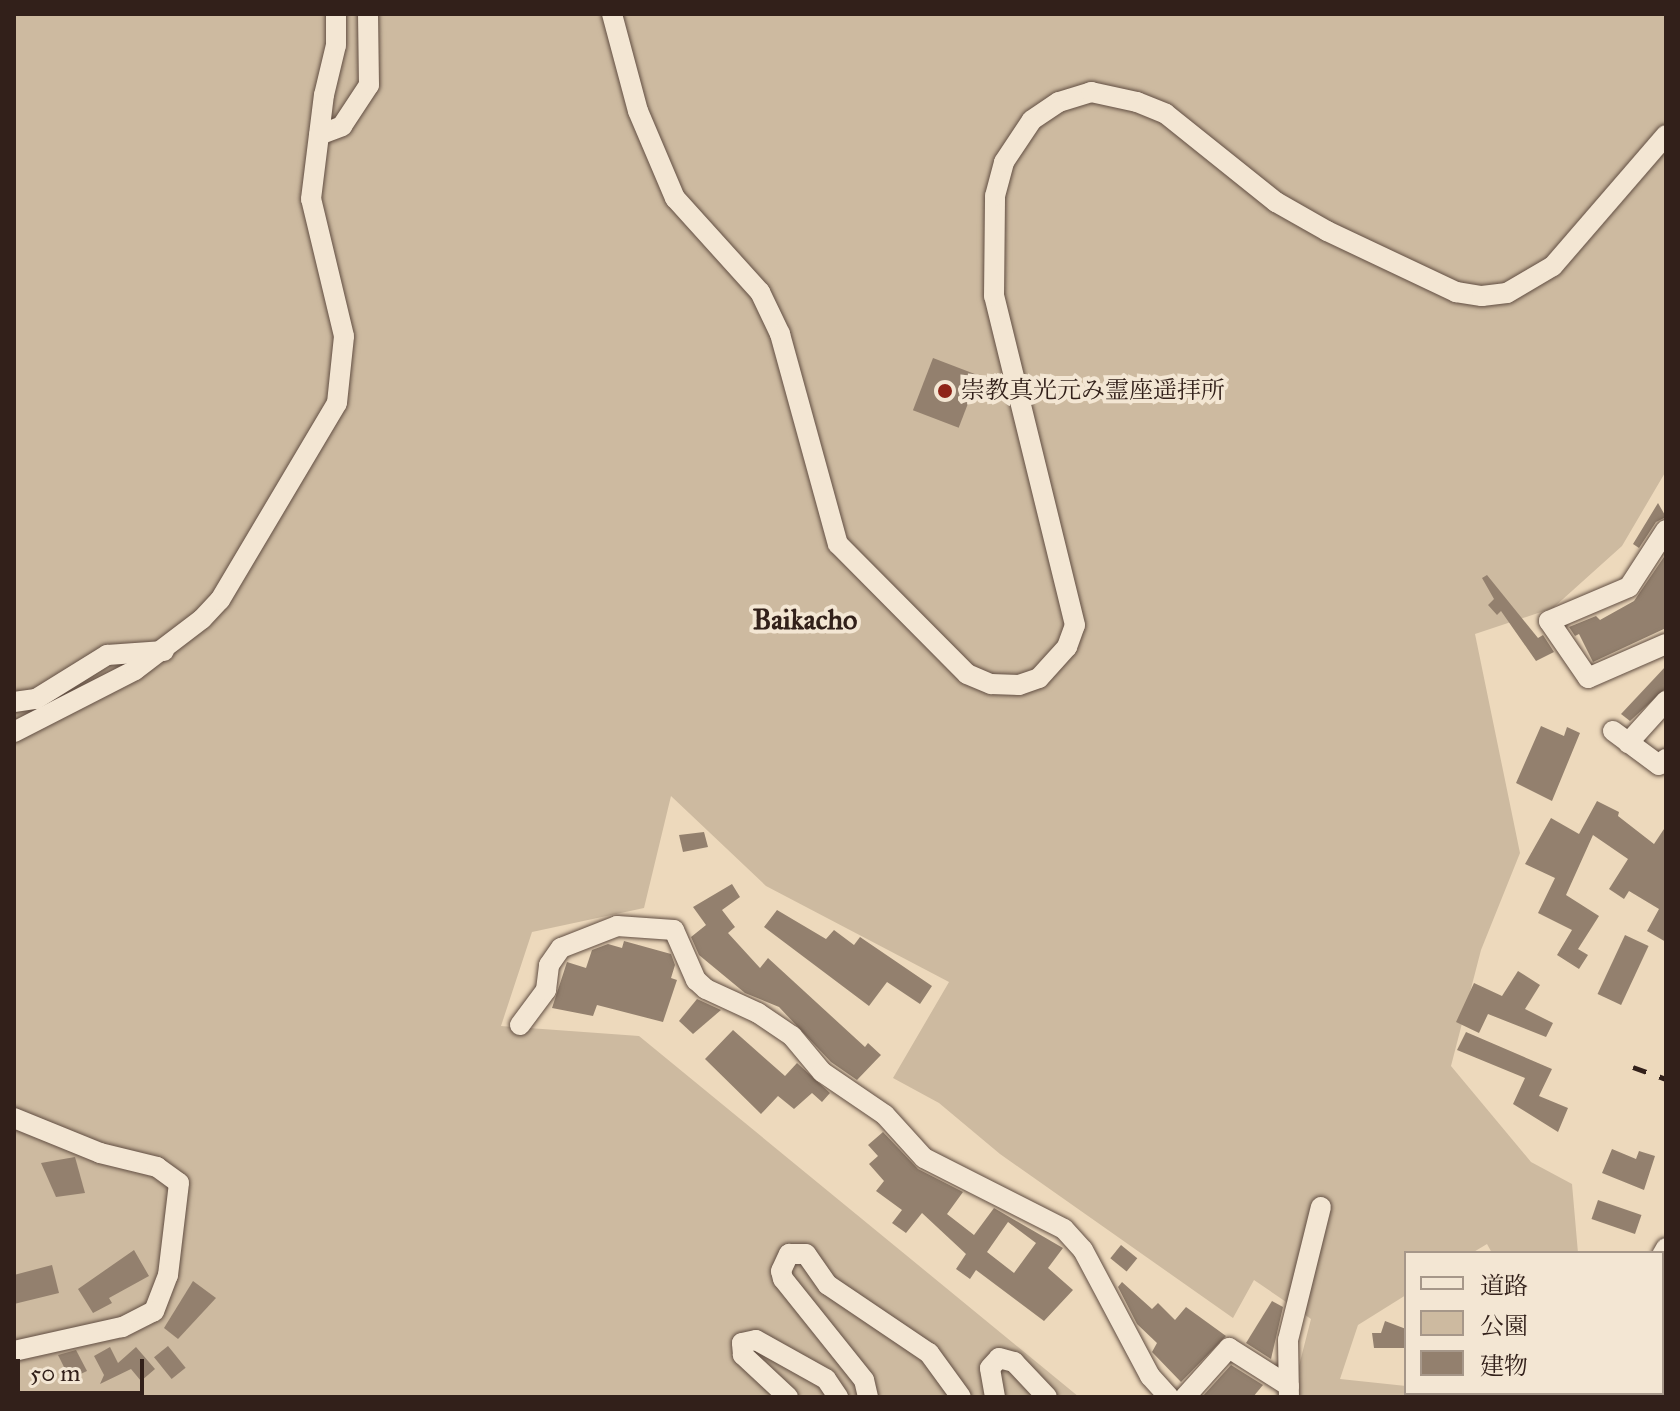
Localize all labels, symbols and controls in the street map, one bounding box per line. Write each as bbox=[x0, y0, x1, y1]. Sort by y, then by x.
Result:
place label: 崇教真光元み霊座遥拝所 bbox=[961, 377, 1225, 405]
marker: 崇教真光元み霊座遥拝所 bbox=[936, 382, 954, 400]
district label: Baikacho bbox=[753, 603, 857, 637]
legend bbox=[1404, 1251, 1664, 1395]
text: 道路 bbox=[1480, 1271, 1528, 1301]
text: 公園 bbox=[1480, 1311, 1528, 1341]
scale bar bbox=[20, 1343, 148, 1393]
text: 建物 bbox=[1480, 1351, 1528, 1381]
text: 50 m bbox=[30, 1358, 80, 1388]

